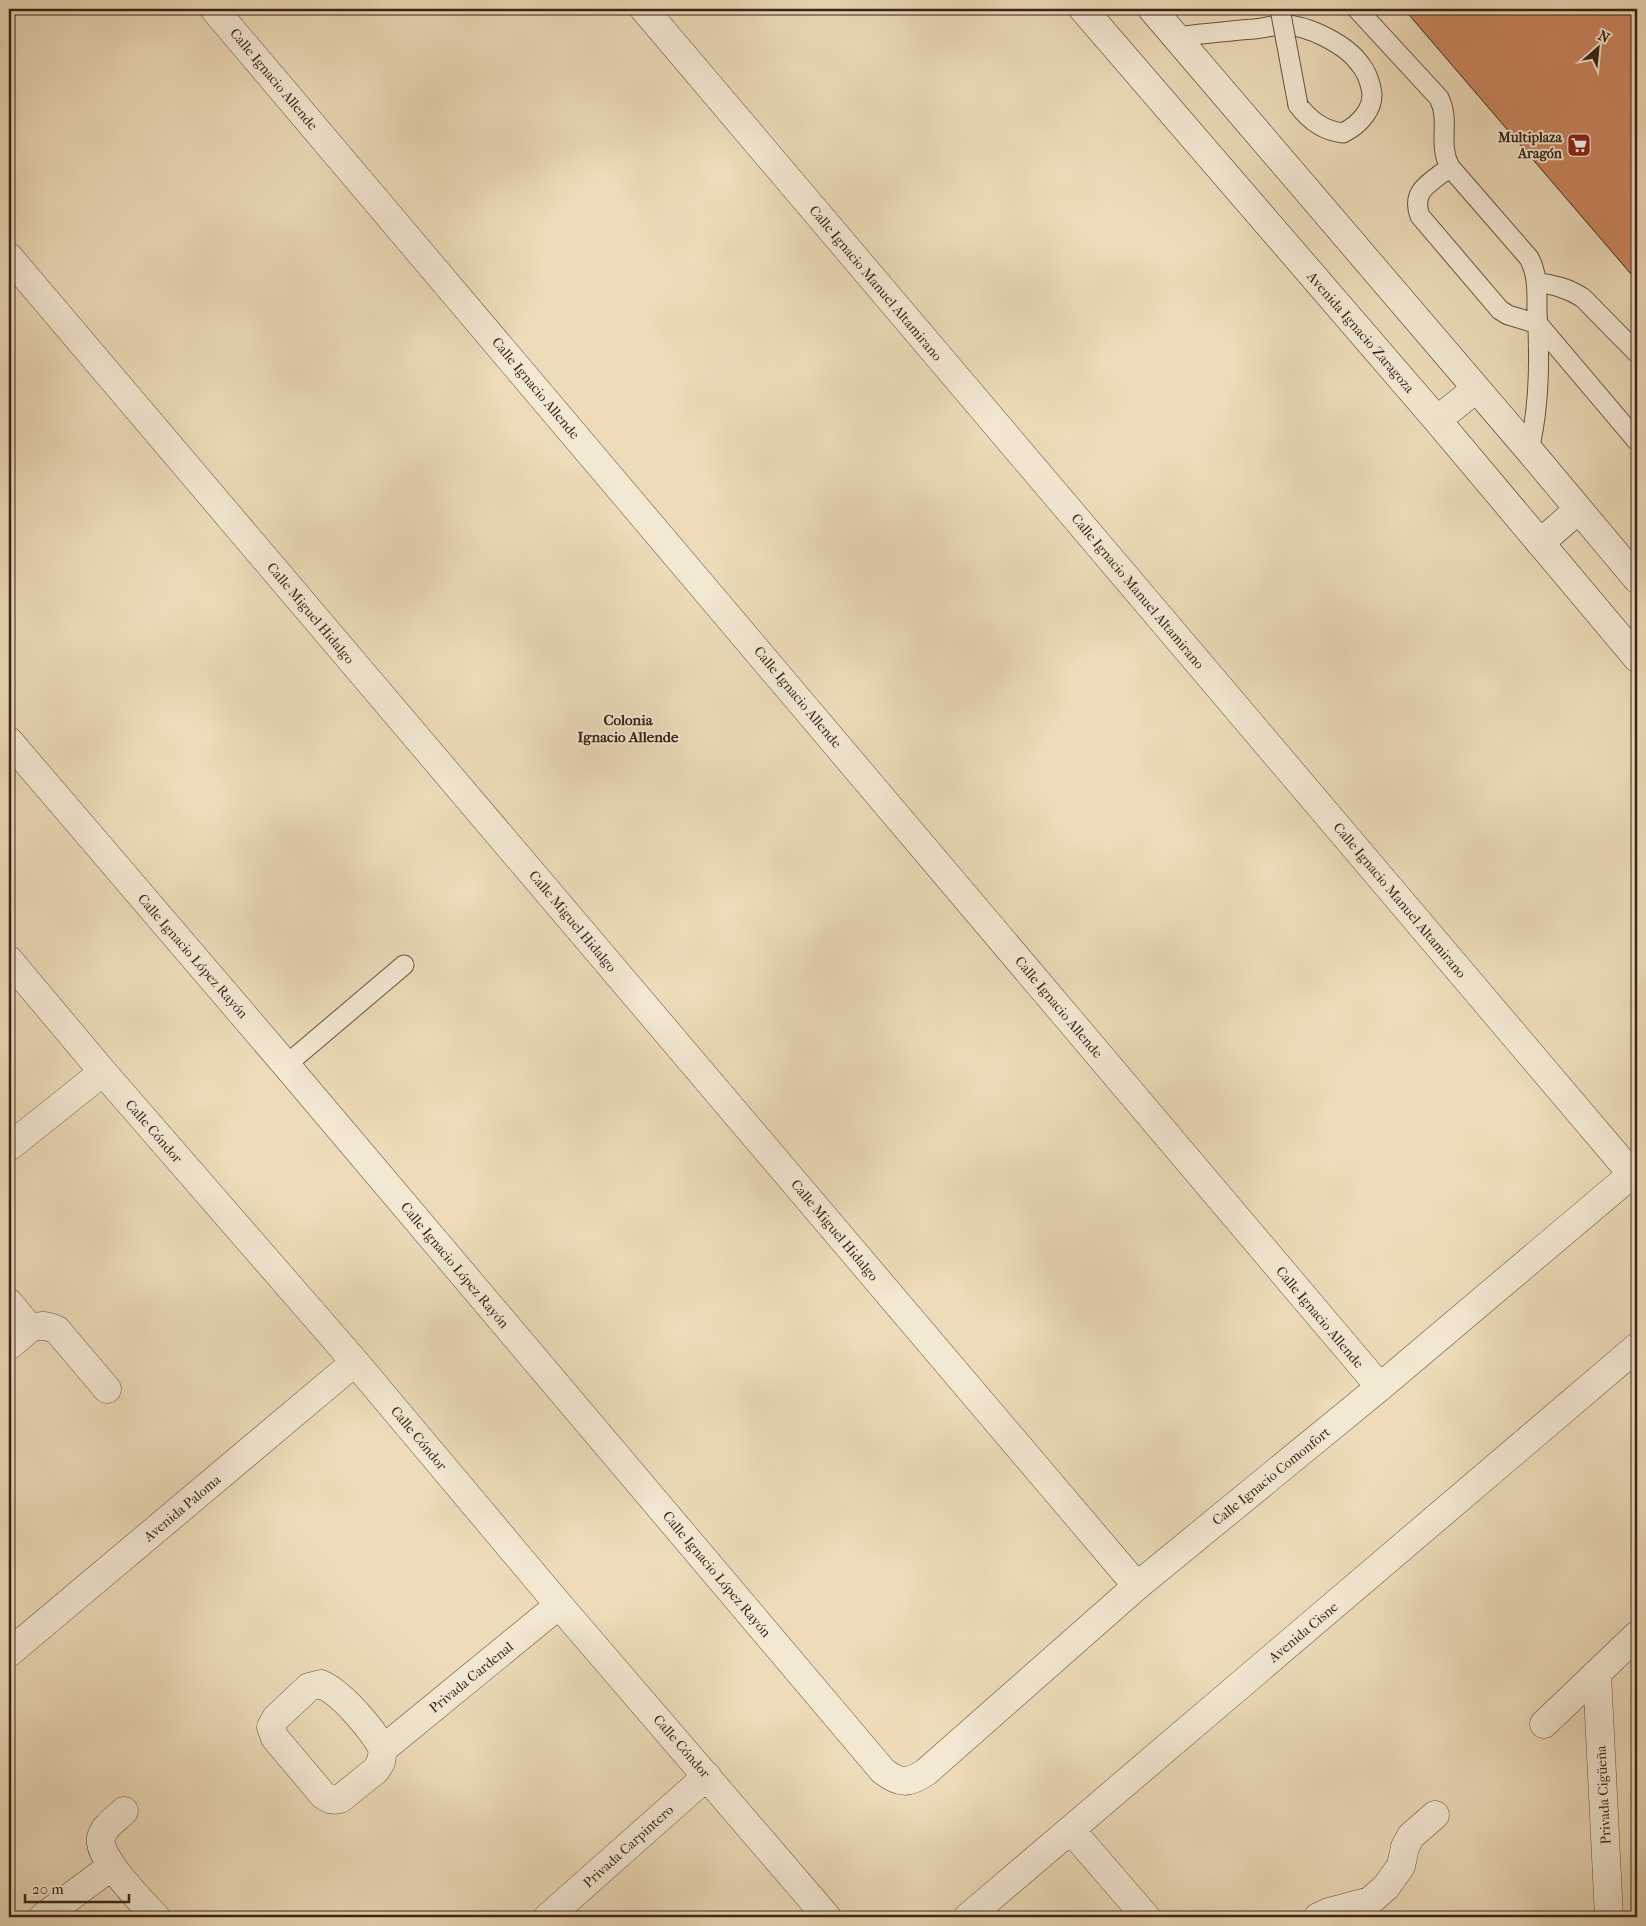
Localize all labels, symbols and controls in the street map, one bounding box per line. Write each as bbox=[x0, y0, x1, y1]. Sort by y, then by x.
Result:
north arrow bbox=[1574, 22, 1624, 72]
street label: Calle Ignacio Allende bbox=[226, 25, 321, 134]
text: N bbox=[1595, 27, 1613, 47]
place label: Multiplaza Aragón bbox=[1497, 129, 1563, 162]
supermarket icon: Multiplaza Aragón bbox=[1566, 132, 1592, 158]
street label: Calle Ignacio Manuel Altamirano bbox=[806, 202, 946, 365]
street label: Avenida Ignacio Zaragoza bbox=[1303, 267, 1418, 397]
street label: Calle Ignacio Allende bbox=[488, 334, 583, 443]
street label: Calle Ignacio Manuel Altamirano bbox=[1068, 510, 1208, 673]
street label: Calle Miguel Hidalgo bbox=[263, 559, 358, 668]
street label: Calle Ignacio Allende bbox=[750, 643, 845, 752]
district label: Colonia Ignacio Allende bbox=[578, 711, 679, 746]
street label: Calle Ignacio Manuel Altamirano bbox=[1330, 819, 1470, 982]
street label: Calle Miguel Hidalgo bbox=[525, 867, 620, 976]
street label: Calle Ignacio López Rayón bbox=[134, 891, 251, 1022]
street label: Calle Ignacio Allende bbox=[1011, 953, 1106, 1062]
street label: Calle Cóndor bbox=[121, 1096, 186, 1167]
street label: Calle Miguel Hidalgo bbox=[787, 1176, 882, 1285]
street label: Calle Ignacio López Rayón bbox=[397, 1199, 512, 1332]
street label: Calle Ignacio Allende bbox=[1272, 1263, 1367, 1372]
street label: Calle Cóndor bbox=[387, 1403, 450, 1474]
street label: Calle Ignacio Comonfort bbox=[1209, 1424, 1334, 1529]
street label: Avenida Paloma bbox=[140, 1471, 225, 1546]
street label: Calle Ignacio López Rayón bbox=[659, 1508, 774, 1641]
street label: Avenida Cisne bbox=[1264, 1598, 1342, 1667]
street label: Privada Cardenal bbox=[426, 1638, 517, 1717]
street label: Calle Cóndor bbox=[649, 1711, 714, 1782]
street label: Privada Cigüeña bbox=[1592, 1744, 1615, 1845]
street label: Privada Carpintero bbox=[580, 1801, 677, 1891]
scale bar bbox=[25, 1871, 129, 1903]
text: 20 m bbox=[32, 1880, 64, 1898]

